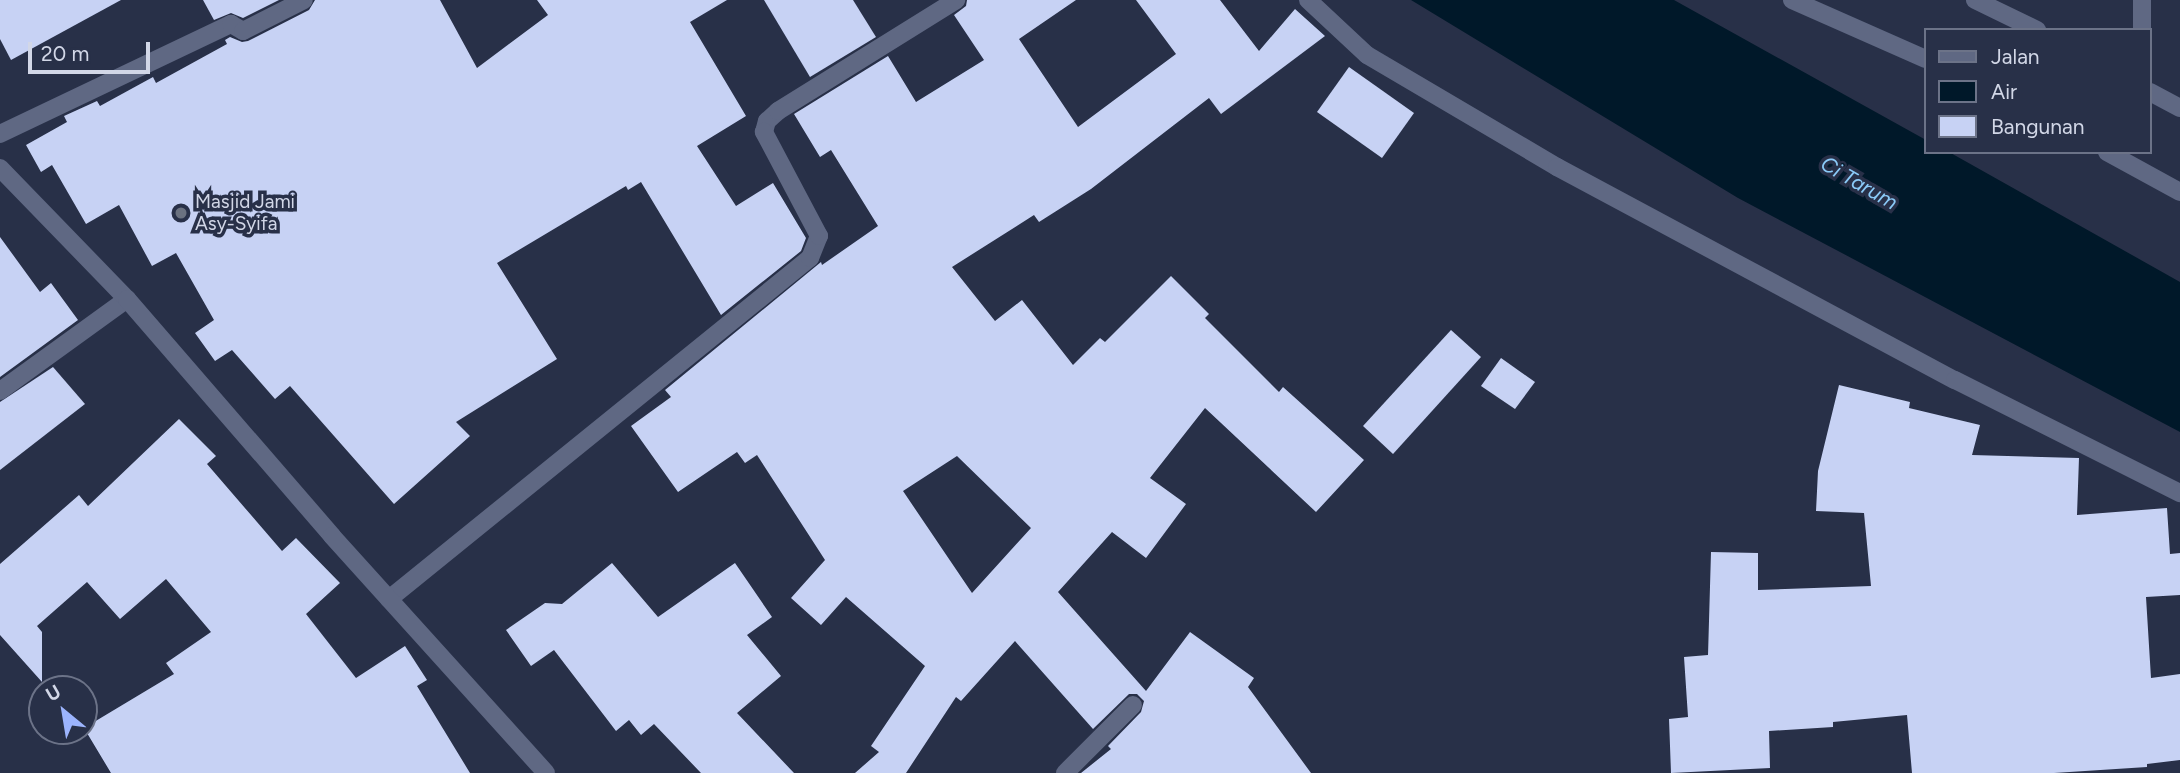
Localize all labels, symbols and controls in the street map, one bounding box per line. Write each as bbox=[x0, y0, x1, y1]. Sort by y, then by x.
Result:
scale bar bbox=[32, 28, 154, 72]
legend bbox=[1924, 28, 2152, 154]
text: 20 m bbox=[41, 41, 89, 66]
text: Jalan bbox=[1991, 44, 2040, 69]
text: Air bbox=[1991, 79, 2017, 104]
text: Bangunan bbox=[1991, 114, 2084, 139]
water label: Ci Tarum bbox=[1816, 151, 1902, 215]
place label: Masjid Jami Asy-Syifa bbox=[195, 191, 295, 235]
marker: Masjid Jami Asy-Syifa bbox=[173, 205, 189, 221]
north arrow bbox=[28, 675, 98, 745]
text: U bbox=[42, 680, 65, 706]

